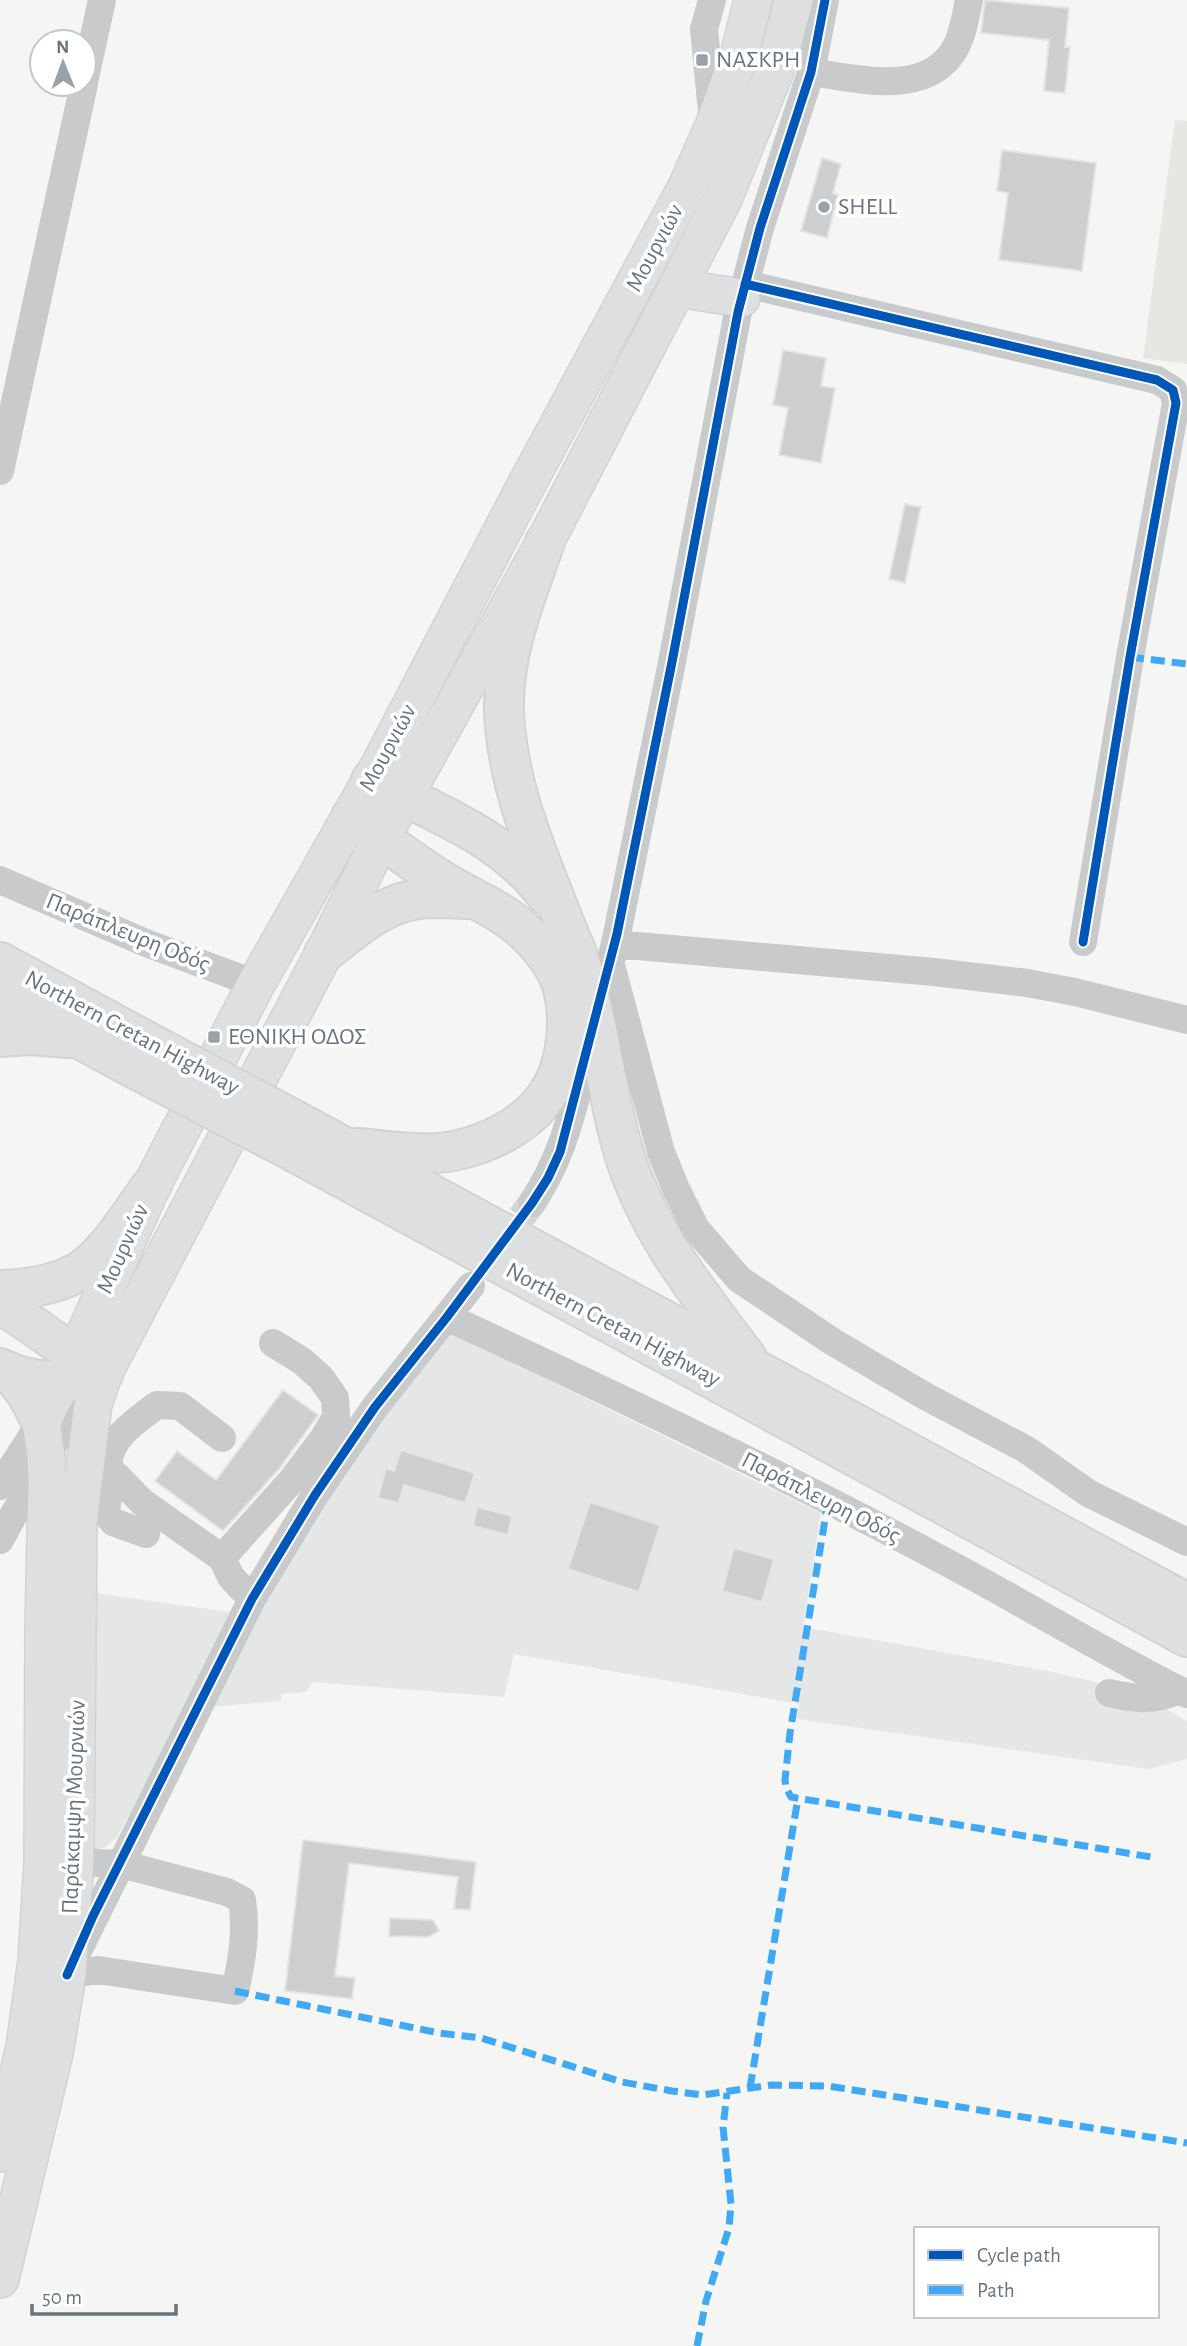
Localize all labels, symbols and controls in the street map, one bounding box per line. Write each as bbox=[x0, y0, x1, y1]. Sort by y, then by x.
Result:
north arrow bbox=[28, 28, 98, 98]
text: N bbox=[56, 38, 70, 57]
place label: ΝΑΣΚΡΗ bbox=[716, 48, 800, 72]
marker: ΝΑΣΚΡΗ bbox=[694, 52, 710, 68]
place label: SHELL bbox=[838, 195, 897, 219]
marker: SHELL bbox=[816, 199, 832, 215]
street label: Μουρνιών bbox=[622, 200, 688, 296]
street label: Μουρνιών bbox=[355, 700, 421, 796]
street label: Παράπλευρη Οδός bbox=[43, 889, 213, 977]
street label: Northern Cretan Highway bbox=[21, 966, 243, 1100]
place label: ΕΘΝΙΚΗ ΟΔΟΣ bbox=[228, 1025, 367, 1049]
marker: ΕΘΝΙΚΗ ΟΔΟΣ bbox=[206, 1029, 222, 1045]
street label: Μουρνιών bbox=[93, 1201, 153, 1297]
street label: Northern Cretan Highway bbox=[502, 1258, 724, 1392]
street label: Παράπλευρη Οδός bbox=[738, 1448, 904, 1548]
street label: Παράκαμψη Μουρνιών bbox=[58, 1700, 90, 1914]
legend bbox=[914, 2227, 1159, 2318]
text: Cycle path bbox=[977, 2245, 1061, 2266]
scale bar bbox=[32, 2272, 175, 2316]
text: Path bbox=[977, 2280, 1015, 2301]
text: 50 m bbox=[42, 2287, 82, 2308]

